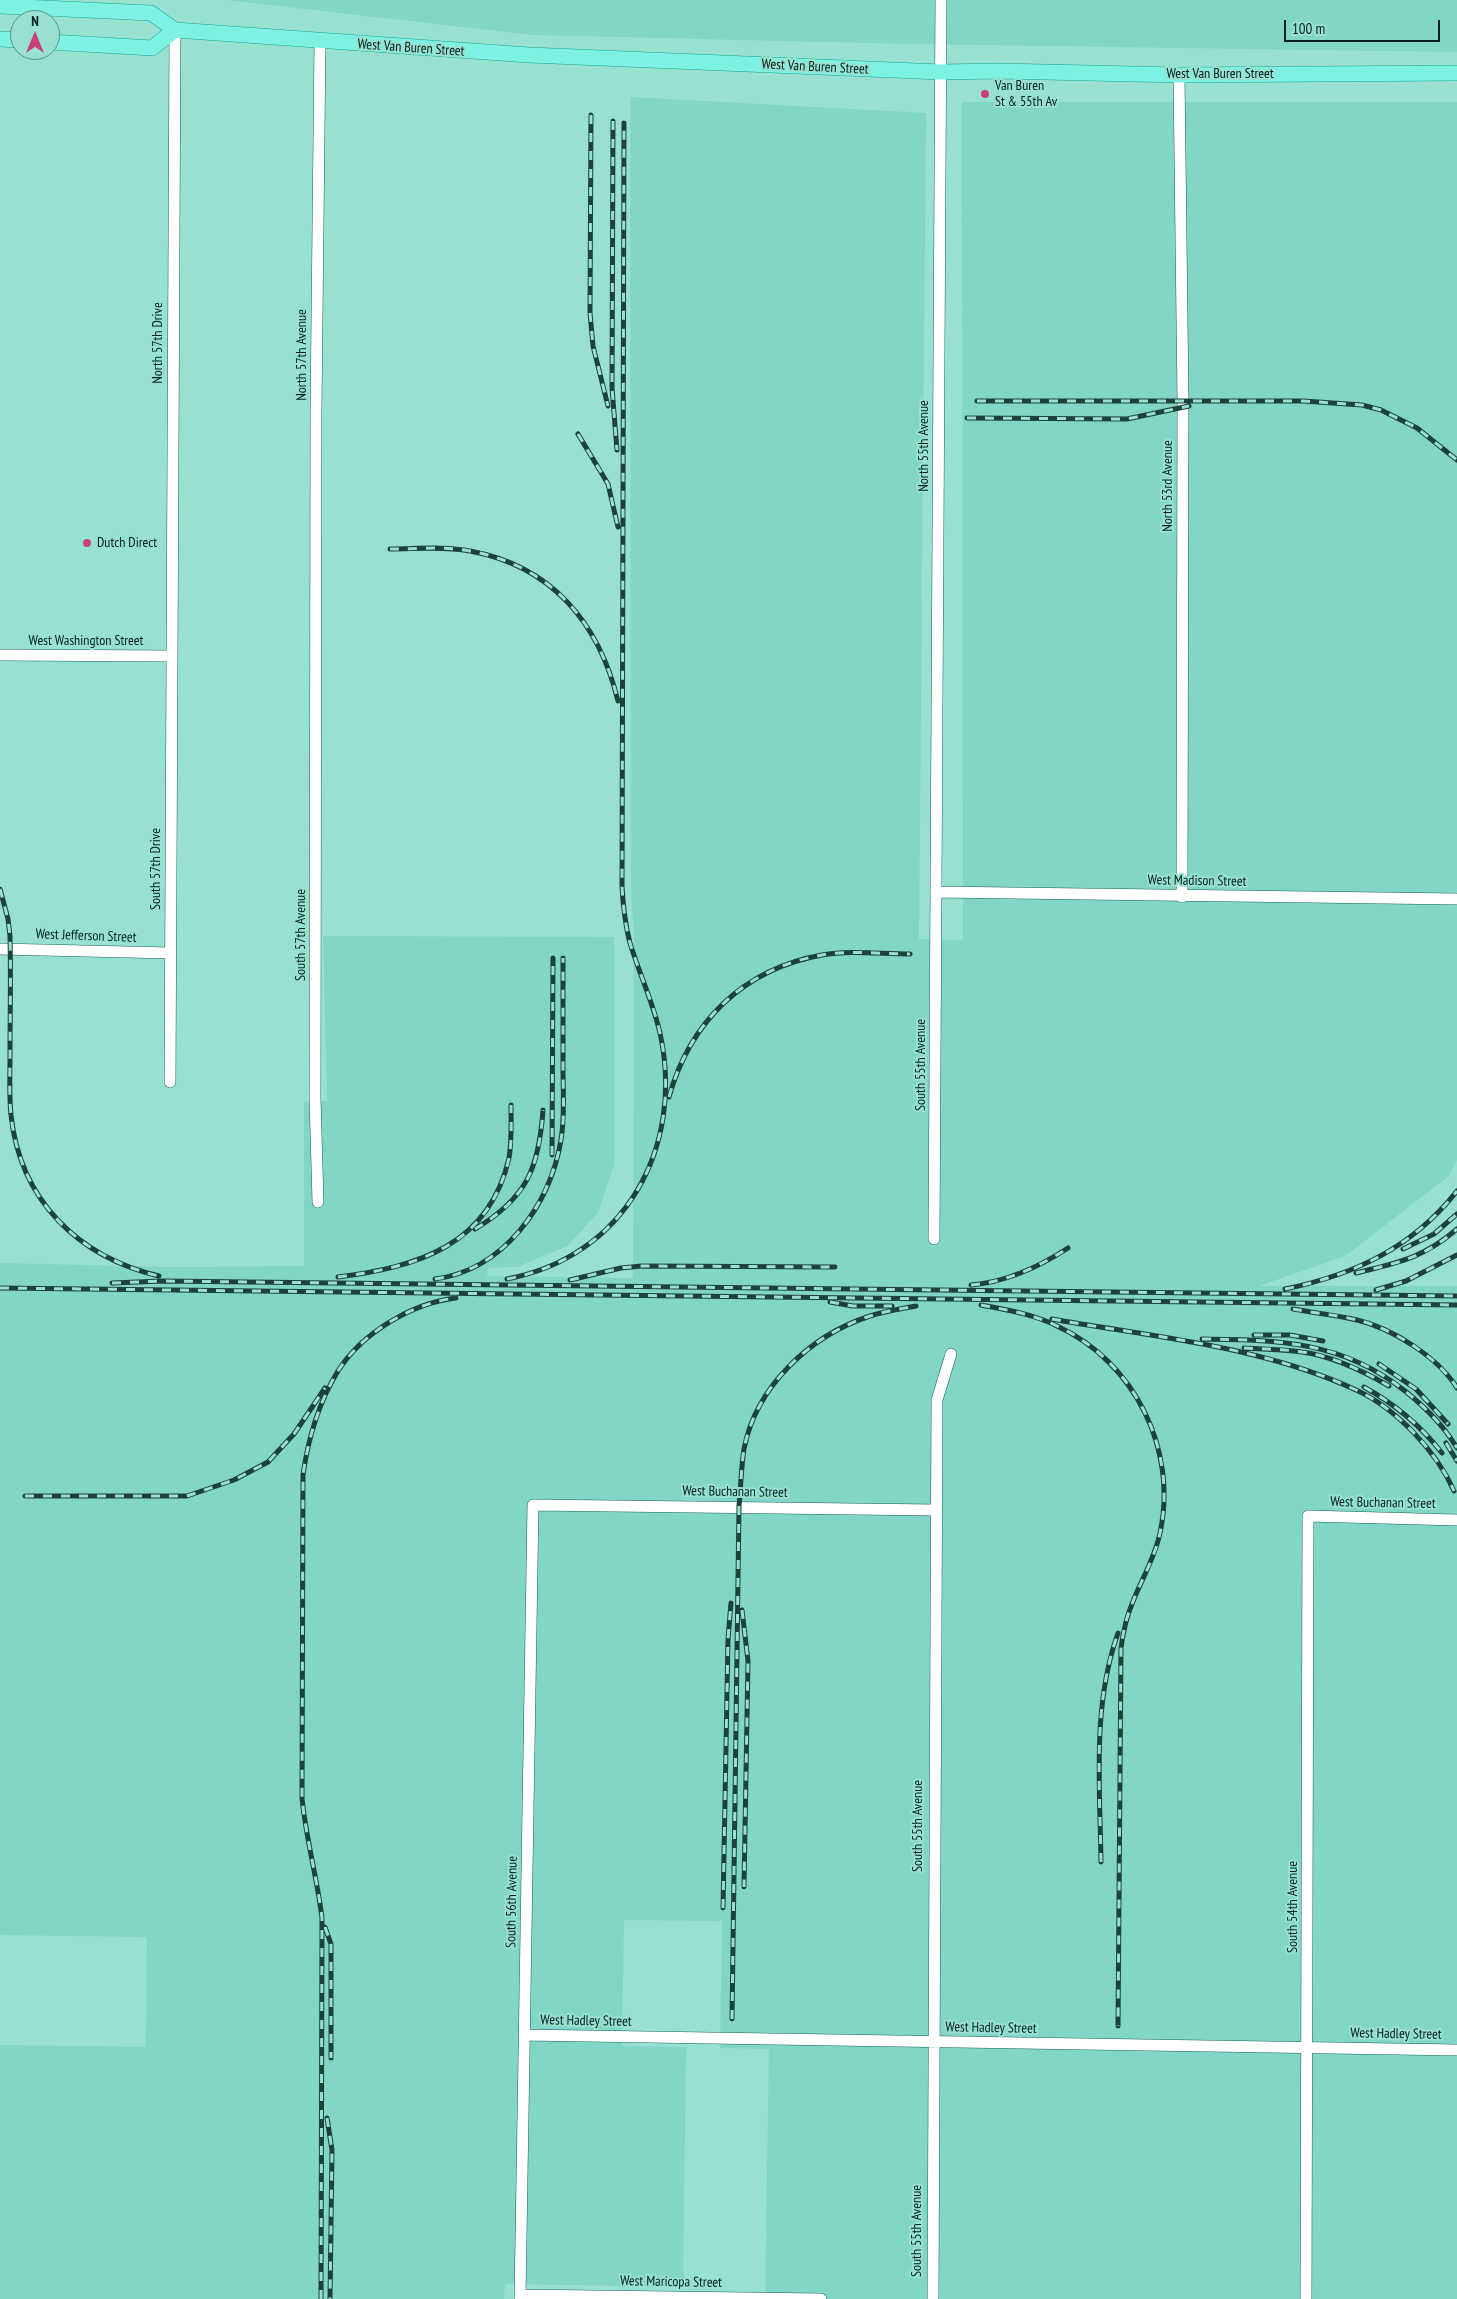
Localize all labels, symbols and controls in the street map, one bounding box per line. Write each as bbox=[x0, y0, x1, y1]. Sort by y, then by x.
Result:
north arrow bbox=[10, 10, 60, 60]
scale bar bbox=[1287, 10, 1443, 42]
text: N bbox=[31, 12, 39, 30]
text: 100 m bbox=[1292, 19, 1325, 38]
street label: West Van Buren Street bbox=[357, 36, 465, 60]
street label: West Van Buren Street bbox=[761, 56, 869, 78]
street label: West Van Buren Street bbox=[1166, 66, 1274, 82]
place label: Van Buren St & 55th Av bbox=[995, 78, 1057, 110]
marker: Van Buren St & 55th Av bbox=[979, 88, 991, 100]
street label: North 57th Drive bbox=[150, 302, 166, 384]
street label: North 57th Avenue bbox=[294, 309, 310, 401]
street label: North 55th Avenue bbox=[916, 400, 932, 492]
street label: North 53rd Avenue bbox=[1160, 440, 1176, 532]
place label: Dutch Direct bbox=[97, 535, 157, 551]
marker: Dutch Direct bbox=[81, 537, 93, 549]
street label: West Washington Street bbox=[29, 633, 143, 649]
street label: South 57th Drive bbox=[148, 828, 164, 910]
street label: West Madison Street bbox=[1147, 872, 1247, 890]
street label: South 57th Avenue bbox=[293, 889, 309, 981]
street label: West Jefferson Street bbox=[35, 926, 137, 946]
street label: South 55th Avenue bbox=[913, 1019, 929, 1111]
street label: West Buchanan Street bbox=[682, 1483, 788, 1501]
street label: West Buchanan Street bbox=[1330, 1494, 1436, 1512]
street label: South 55th Avenue bbox=[910, 1780, 926, 1872]
street label: South 56th Avenue bbox=[503, 1856, 521, 1948]
street label: South 54th Avenue bbox=[1285, 1861, 1301, 1953]
street label: West Hadley Street bbox=[540, 2012, 632, 2030]
street label: West Hadley Street bbox=[945, 2019, 1037, 2037]
street label: West Hadley Street bbox=[1350, 2025, 1442, 2043]
street label: South 55th Avenue bbox=[909, 2185, 925, 2277]
street label: West Maricopa Street bbox=[620, 2273, 722, 2291]

